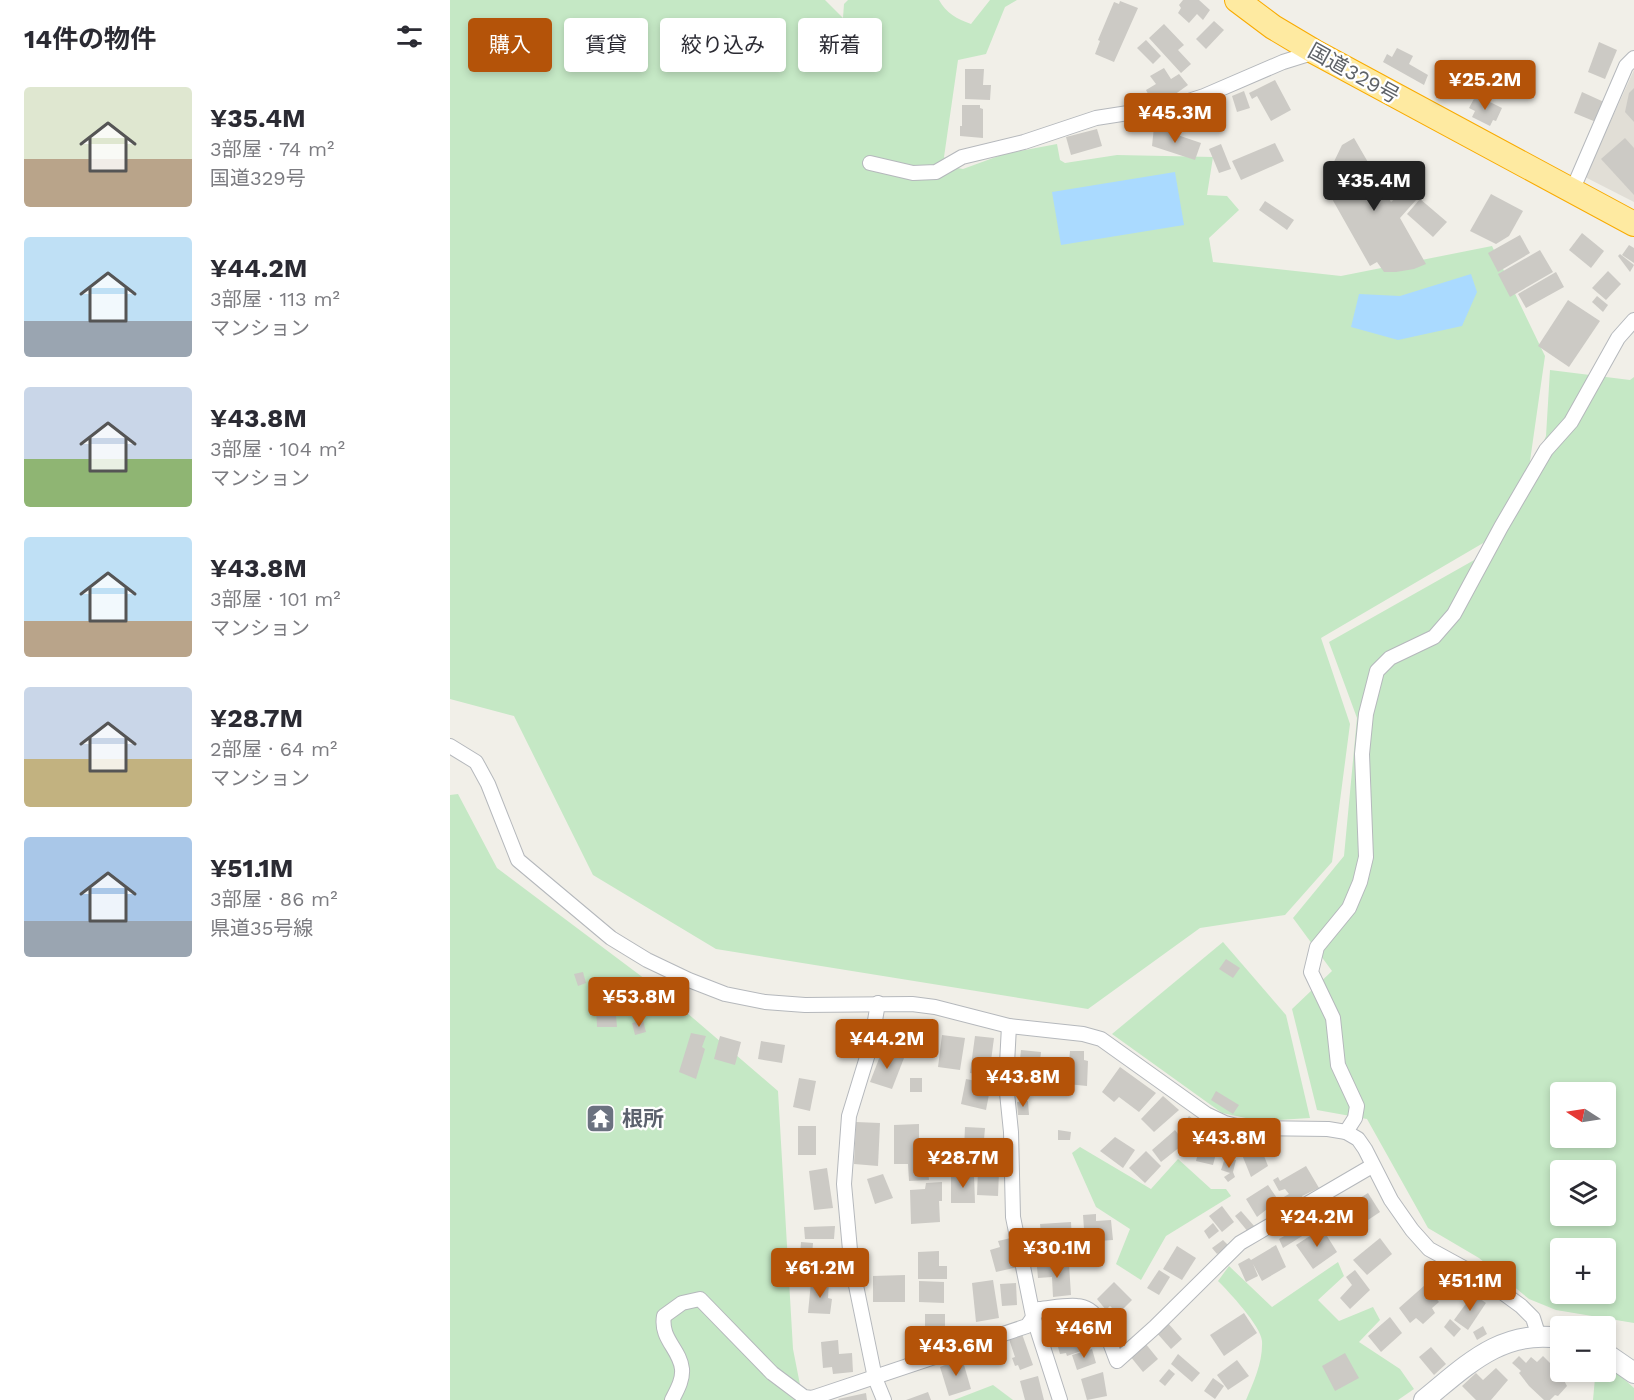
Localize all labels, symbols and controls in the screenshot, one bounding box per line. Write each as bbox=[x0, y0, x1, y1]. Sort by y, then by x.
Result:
chip: 購入 bbox=[468, 18, 552, 72]
chip: 賃貸 bbox=[564, 18, 648, 72]
chip: 絞り込み bbox=[660, 18, 786, 72]
chip: 新着 bbox=[798, 18, 882, 72]
icon: filters bbox=[393, 20, 426, 53]
text: 14件の物件 bbox=[24, 24, 156, 54]
street label: 国道329号 bbox=[1304, 38, 1404, 108]
pin: ¥25.2M bbox=[1436, 60, 1534, 111]
text: ¥25.2M bbox=[1449, 67, 1521, 91]
pin: ¥45.3M bbox=[1126, 93, 1224, 144]
text: ¥45.3M bbox=[1138, 100, 1212, 124]
text: ¥35.4M bbox=[210, 103, 306, 133]
icon: home bbox=[72, 111, 144, 183]
text: 3部屋 · 74 m² bbox=[210, 137, 334, 161]
pin: ¥35.4M bbox=[1325, 161, 1423, 212]
text: 国道329号 bbox=[210, 166, 306, 190]
text: ¥35.4M bbox=[1337, 168, 1411, 192]
text: ¥44.2M bbox=[210, 253, 308, 283]
icon: home bbox=[72, 261, 144, 333]
text: 3部屋 · 113 m² bbox=[210, 287, 340, 311]
text: マンション bbox=[210, 316, 310, 340]
text: ¥43.8M bbox=[210, 403, 307, 433]
icon: home bbox=[72, 411, 144, 483]
text: 3部屋 · 104 m² bbox=[210, 437, 345, 461]
text: マンション bbox=[210, 466, 310, 490]
text: ¥43.8M bbox=[210, 553, 307, 583]
icon: home bbox=[72, 561, 144, 633]
text: 3部屋 · 101 m² bbox=[210, 587, 341, 611]
text: マンション bbox=[210, 616, 310, 640]
text: ¥28.7M bbox=[210, 703, 303, 733]
icon: home bbox=[72, 711, 144, 783]
text: 2部屋 · 64 m² bbox=[210, 737, 337, 761]
text: マンション bbox=[210, 766, 310, 790]
text: ¥51.1M bbox=[210, 853, 293, 883]
icon: home bbox=[72, 861, 144, 933]
text: 3部屋 · 86 m² bbox=[210, 887, 337, 911]
text: 県道35号線 bbox=[210, 916, 313, 940]
pin: ¥53.8M bbox=[590, 977, 688, 1028]
text: ¥53.8M bbox=[602, 984, 676, 1008]
pin: ¥44.2M bbox=[838, 1019, 936, 1070]
text: ¥44.2M bbox=[850, 1026, 925, 1050]
pin: ¥43.8M bbox=[974, 1057, 1072, 1108]
text: ¥43.8M bbox=[986, 1064, 1060, 1088]
north arrow bbox=[1550, 1082, 1616, 1148]
map controls bbox=[1550, 1082, 1616, 1382]
temple icon: 根所 bbox=[585, 1102, 617, 1134]
place label: 根所 bbox=[622, 1106, 664, 1131]
pin: ¥43.8M bbox=[1180, 1118, 1278, 1169]
text: ¥43.8M bbox=[1192, 1125, 1266, 1149]
pin: ¥28.7M bbox=[914, 1138, 1012, 1189]
text: ¥28.7M bbox=[927, 1145, 999, 1169]
button: layers bbox=[1550, 1160, 1616, 1226]
pin: ¥24.2M bbox=[1268, 1197, 1366, 1248]
text: ¥24.2M bbox=[1280, 1204, 1354, 1228]
pin: ¥30.1M bbox=[1008, 1228, 1106, 1279]
text: ¥30.1M bbox=[1023, 1235, 1091, 1259]
button: + bbox=[1550, 1238, 1616, 1304]
pin: ¥61.2M bbox=[771, 1248, 869, 1299]
text: ¥61.2M bbox=[785, 1255, 855, 1279]
pin: ¥51.1M bbox=[1421, 1261, 1519, 1312]
text: ¥51.1M bbox=[1438, 1268, 1502, 1292]
pin: ¥46M bbox=[1048, 1308, 1120, 1359]
text: ¥46M bbox=[1056, 1315, 1112, 1339]
button: − bbox=[1550, 1316, 1616, 1382]
pin: ¥43.6M bbox=[907, 1326, 1005, 1377]
text: ¥43.6M bbox=[919, 1333, 993, 1357]

